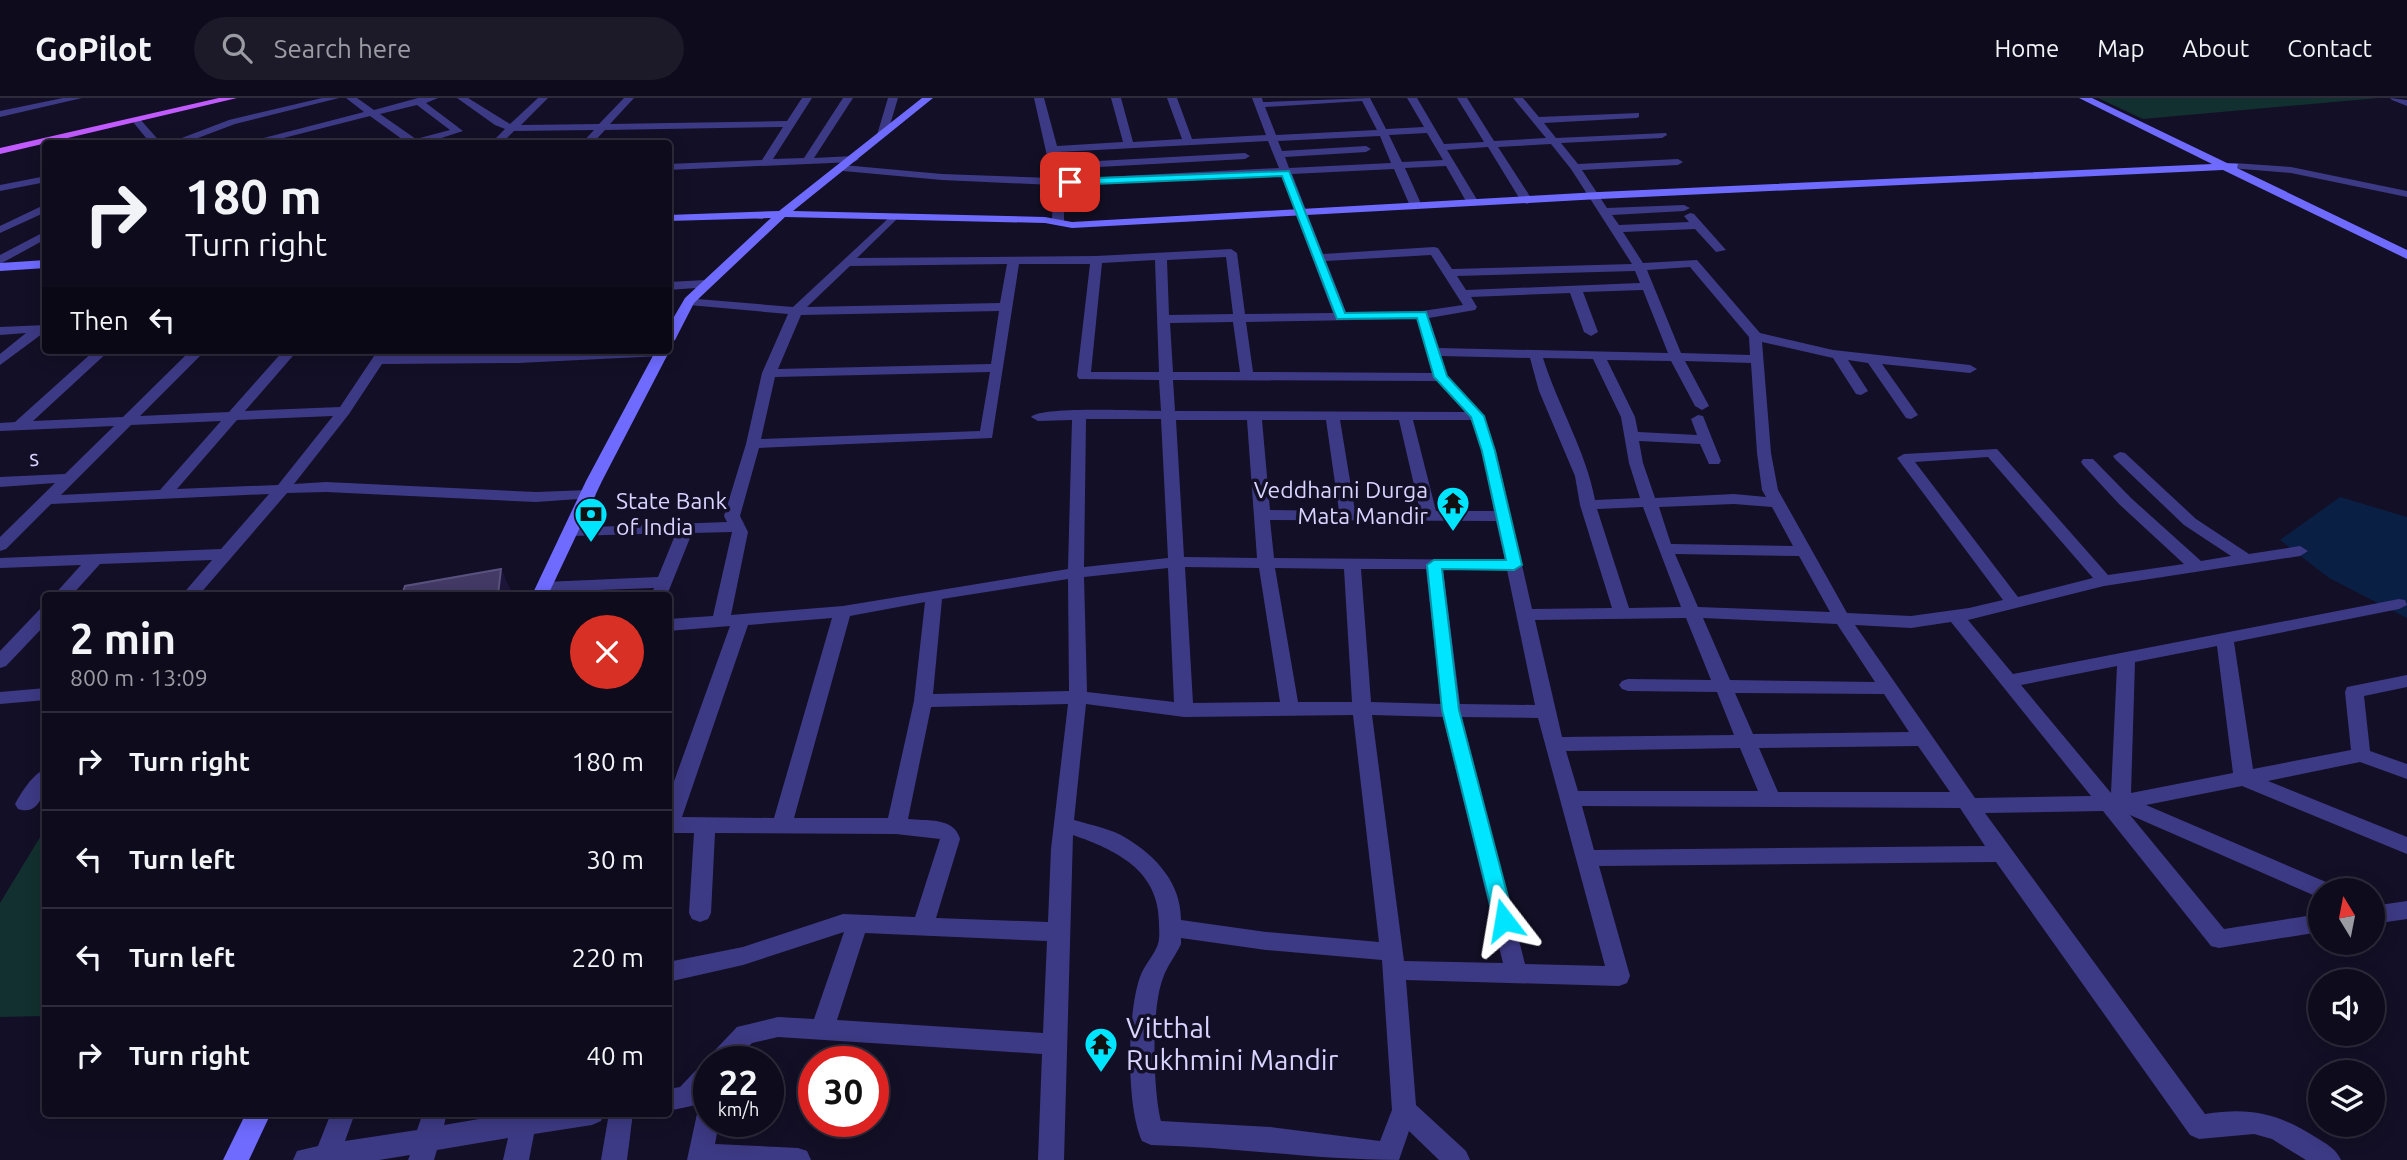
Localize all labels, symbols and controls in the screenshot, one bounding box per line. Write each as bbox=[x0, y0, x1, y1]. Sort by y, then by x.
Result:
search box bbox=[194, 17, 684, 80]
icon: search bbox=[218, 29, 256, 67]
text: GoPilot bbox=[35, 30, 152, 67]
text: Search here bbox=[274, 34, 411, 63]
text: Home bbox=[1994, 35, 2059, 62]
text: Map bbox=[2097, 35, 2144, 62]
text: About bbox=[2182, 35, 2249, 62]
text: Contact bbox=[2287, 35, 2372, 62]
pin bbox=[1040, 152, 1100, 212]
icon: arrive bbox=[1051, 163, 1089, 201]
icon: right bbox=[70, 168, 161, 259]
text: 180 m bbox=[185, 168, 322, 223]
text: Turn right bbox=[185, 226, 327, 262]
icon: left bbox=[143, 301, 181, 339]
text: Then bbox=[70, 306, 129, 335]
street label: s bbox=[28, 445, 40, 470]
place label: Veddharni Durga Mata Mandir bbox=[1254, 477, 1428, 528]
temple icon: Veddharni Durga Mata Mandir bbox=[1434, 484, 1472, 533]
place label: State Bank of India bbox=[616, 488, 727, 539]
bank icon: State Bank of India bbox=[572, 495, 610, 544]
text: 2 min bbox=[70, 615, 176, 662]
button: close bbox=[570, 615, 644, 689]
text: 800 m · 13:09 bbox=[70, 665, 208, 690]
icon: right bbox=[70, 742, 108, 780]
text: Turn right bbox=[129, 747, 250, 776]
text: 180 m bbox=[572, 747, 644, 776]
icon: left bbox=[70, 840, 108, 878]
text: Turn left bbox=[129, 845, 235, 874]
text: 30 m bbox=[586, 845, 644, 874]
north arrow bbox=[2308, 878, 2385, 956]
map controls bbox=[2308, 878, 2385, 1137]
position arrow bbox=[1467, 883, 1541, 957]
icon: left bbox=[70, 938, 108, 976]
text: Turn left bbox=[129, 943, 235, 972]
text: 220 m bbox=[572, 943, 644, 972]
button: sound bbox=[2308, 969, 2385, 1046]
place label: Vitthal Rukhmini Mandir bbox=[1126, 1012, 1339, 1075]
temple icon: Vitthal Rukhmini Mandir bbox=[1082, 1025, 1120, 1074]
icon: right bbox=[70, 1036, 108, 1074]
text: Turn right bbox=[129, 1041, 250, 1070]
text: 40 m bbox=[586, 1041, 644, 1070]
speed limit sign: 30 bbox=[798, 1046, 889, 1137]
button: layers bbox=[2308, 1060, 2385, 1137]
text: 22 bbox=[719, 1062, 758, 1102]
text: km/h bbox=[718, 1099, 759, 1119]

